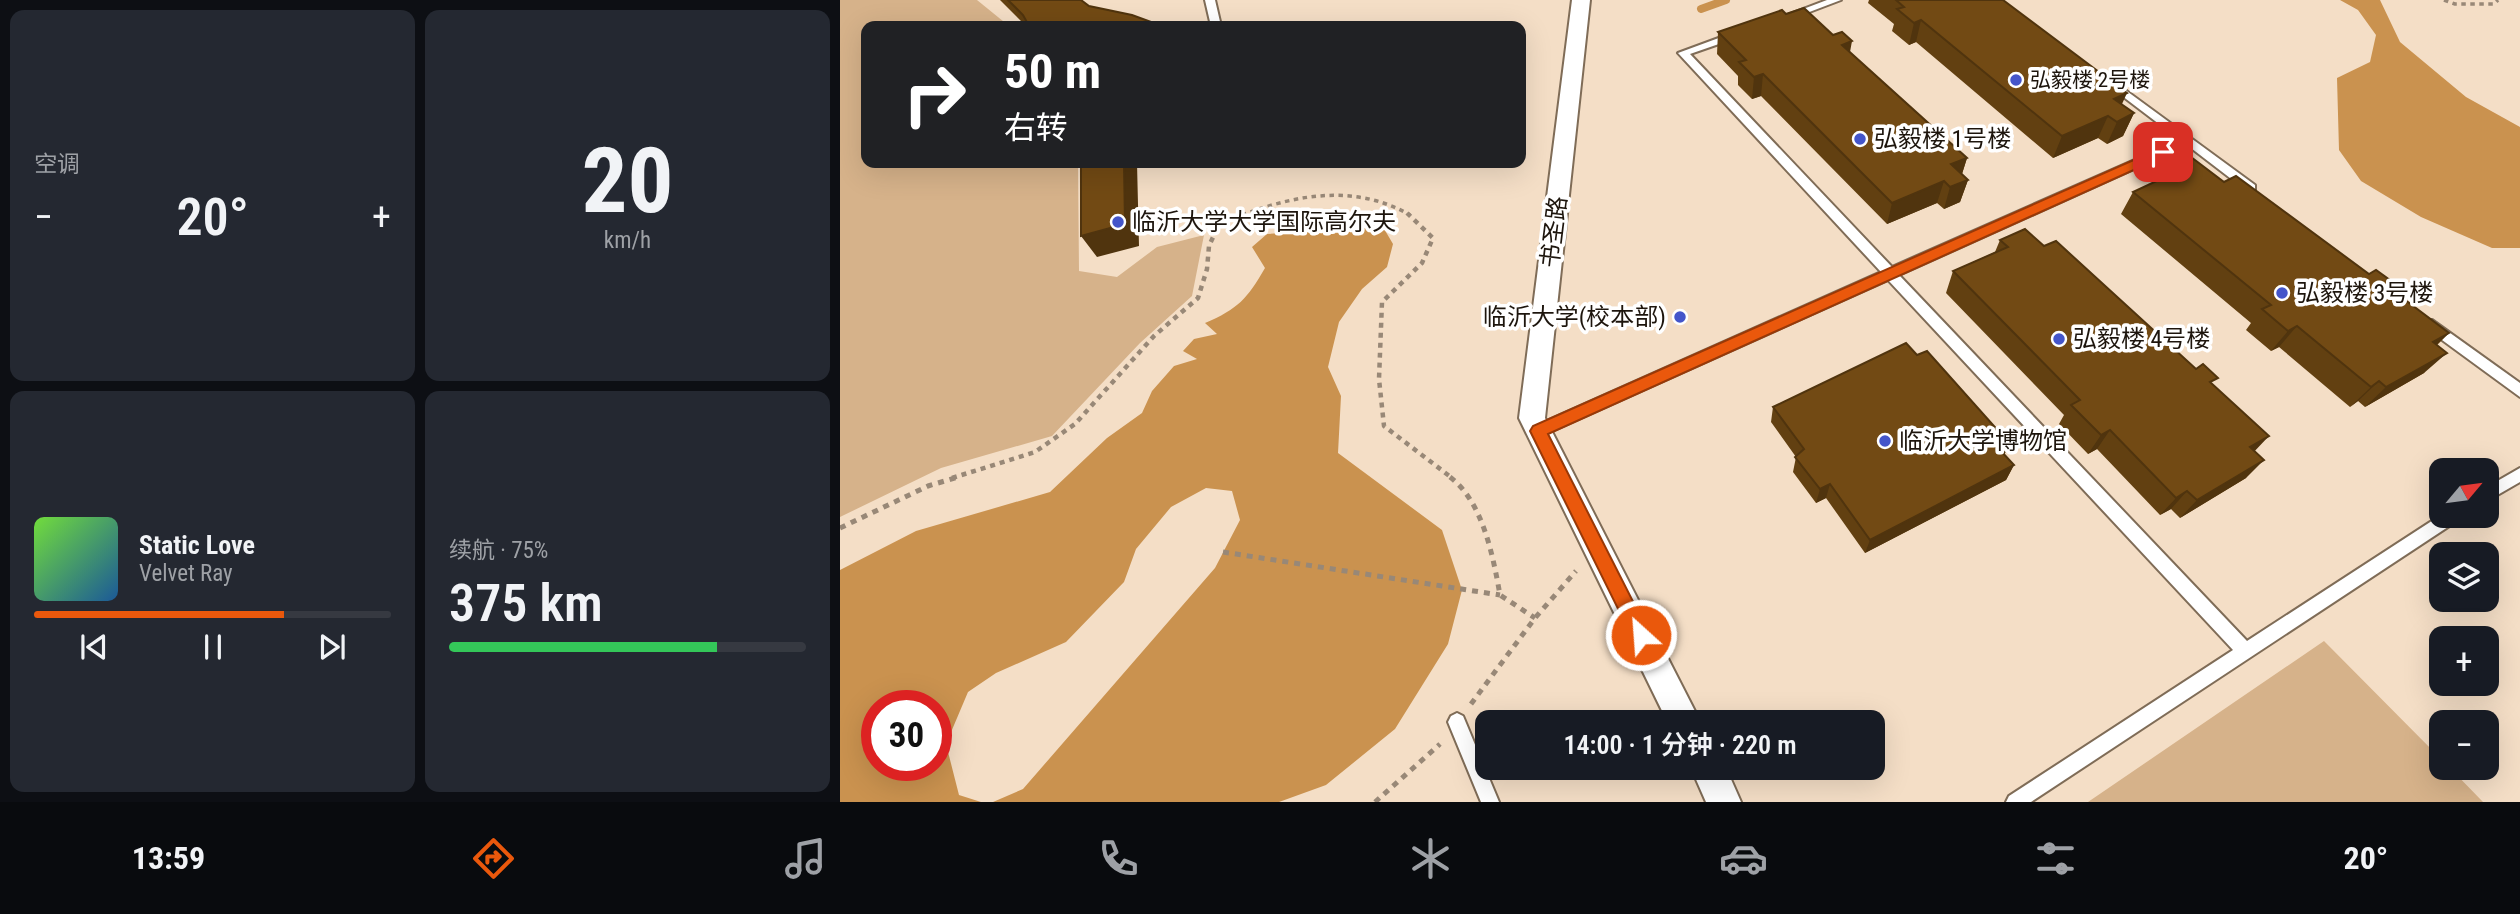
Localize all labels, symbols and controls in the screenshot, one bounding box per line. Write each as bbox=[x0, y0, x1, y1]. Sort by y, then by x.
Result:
text: 50 m bbox=[1004, 43, 1101, 100]
icon: right bbox=[889, 49, 980, 140]
place label: 弘毅楼 2号楼 bbox=[2030, 68, 2150, 92]
marker: 弘毅楼 2号楼 bbox=[2008, 72, 2024, 88]
text: 右转 bbox=[1004, 109, 1068, 147]
pin bbox=[2133, 122, 2193, 182]
place label: 弘毅楼 1号楼 bbox=[1874, 125, 2011, 153]
text: 20 bbox=[582, 128, 673, 234]
marker: 弘毅楼 1号楼 bbox=[1852, 131, 1868, 147]
icon: arrive bbox=[2144, 133, 2182, 171]
text: 空调 bbox=[34, 151, 80, 178]
text: 20° bbox=[176, 187, 249, 248]
text: − bbox=[34, 195, 53, 239]
text: + bbox=[372, 195, 391, 239]
street label: 书圣路 bbox=[1536, 195, 1572, 269]
place label: 临沂大学大学国际高尔夫 bbox=[1132, 208, 1396, 236]
marker: 临沂大学大学国际高尔夫 bbox=[1110, 214, 1126, 230]
text: km/h bbox=[604, 227, 651, 254]
place label: 弘毅楼 3号楼 bbox=[2296, 279, 2433, 307]
marker: 弘毅楼 3号楼 bbox=[2274, 285, 2290, 301]
place label: 临沂大学(校本部) bbox=[1483, 303, 1666, 331]
marker: 临沂大学(校本部) bbox=[1672, 309, 1688, 325]
place label: 弘毅楼 4号楼 bbox=[2073, 325, 2210, 353]
marker: 弘毅楼 4号楼 bbox=[2051, 331, 2067, 347]
place label: 临沂大学博物馆 bbox=[1899, 427, 2067, 455]
marker: 临沂大学博物馆 bbox=[1877, 433, 1893, 449]
north arrow bbox=[2429, 458, 2499, 528]
map controls bbox=[2429, 458, 2499, 780]
text: Static Love bbox=[139, 530, 255, 560]
text: 续航 · 75% bbox=[449, 537, 548, 564]
button: layers bbox=[2429, 542, 2499, 612]
text: Velvet Ray bbox=[139, 560, 233, 587]
text: 375 km bbox=[449, 573, 603, 634]
position arrow bbox=[1604, 598, 1678, 672]
button: + bbox=[2429, 626, 2499, 696]
icon: previous bbox=[75, 628, 113, 666]
icon: pause bbox=[194, 628, 232, 666]
icon: next bbox=[313, 628, 351, 666]
speed limit sign: 30 bbox=[861, 690, 952, 781]
button: − bbox=[2429, 710, 2499, 780]
text: 14:00 · 1 分钟 · 220 m bbox=[1563, 730, 1797, 760]
icon: directions bbox=[469, 834, 518, 883]
icon: music bbox=[781, 834, 830, 883]
icon: phone bbox=[1094, 834, 1143, 883]
icon: climate bbox=[1406, 834, 1455, 883]
icon: car bbox=[1719, 834, 1768, 883]
icon: filters bbox=[2031, 834, 2080, 883]
text: 13:59 bbox=[132, 839, 205, 877]
text: 20° bbox=[2343, 839, 2388, 877]

